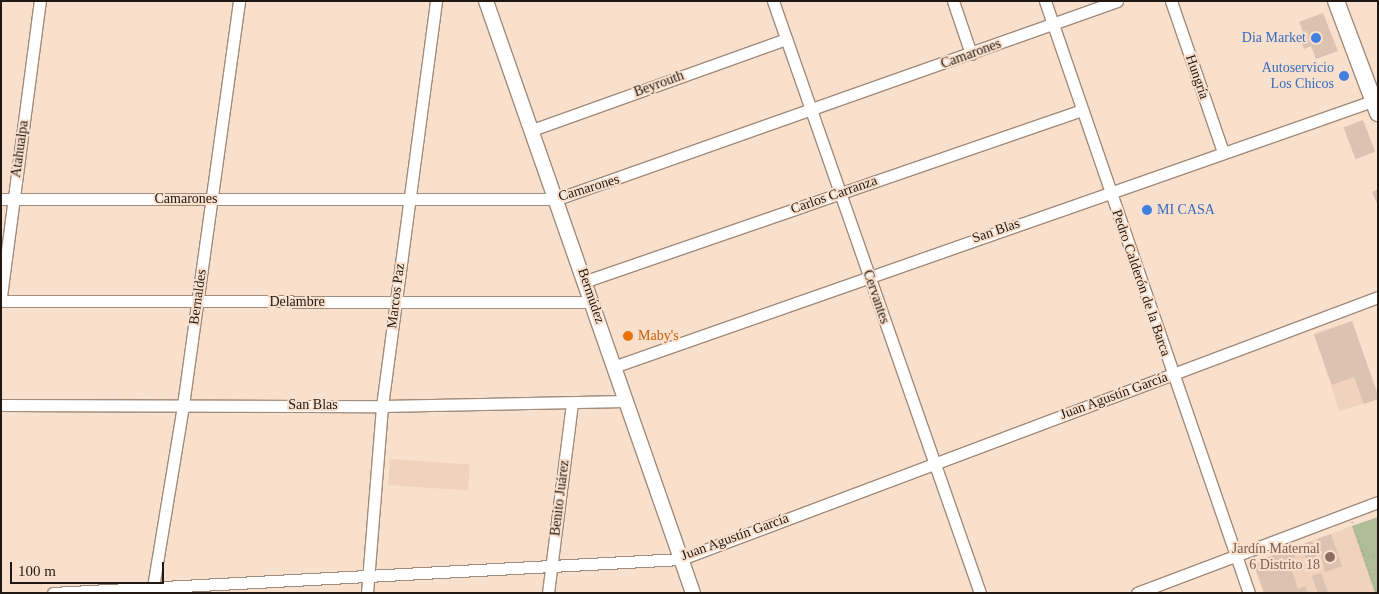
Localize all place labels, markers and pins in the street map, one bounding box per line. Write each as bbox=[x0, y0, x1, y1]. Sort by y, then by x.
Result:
place label: Dia Market bbox=[1242, 30, 1306, 46]
marker: Dia Market bbox=[1310, 32, 1322, 44]
place label: Autoservicio Los Chicos bbox=[1262, 60, 1334, 92]
marker: Autoservicio Los Chicos bbox=[1338, 70, 1350, 82]
place label: MI CASA bbox=[1157, 202, 1215, 218]
marker: MI CASA bbox=[1141, 204, 1153, 216]
place label: Maby's bbox=[638, 328, 679, 344]
marker: Maby's bbox=[622, 330, 634, 342]
place label: Jardín Maternal 6 Distrito 18 bbox=[1232, 541, 1320, 574]
marker: Jardín Maternal 6 Distrito 18 bbox=[1324, 551, 1336, 563]

